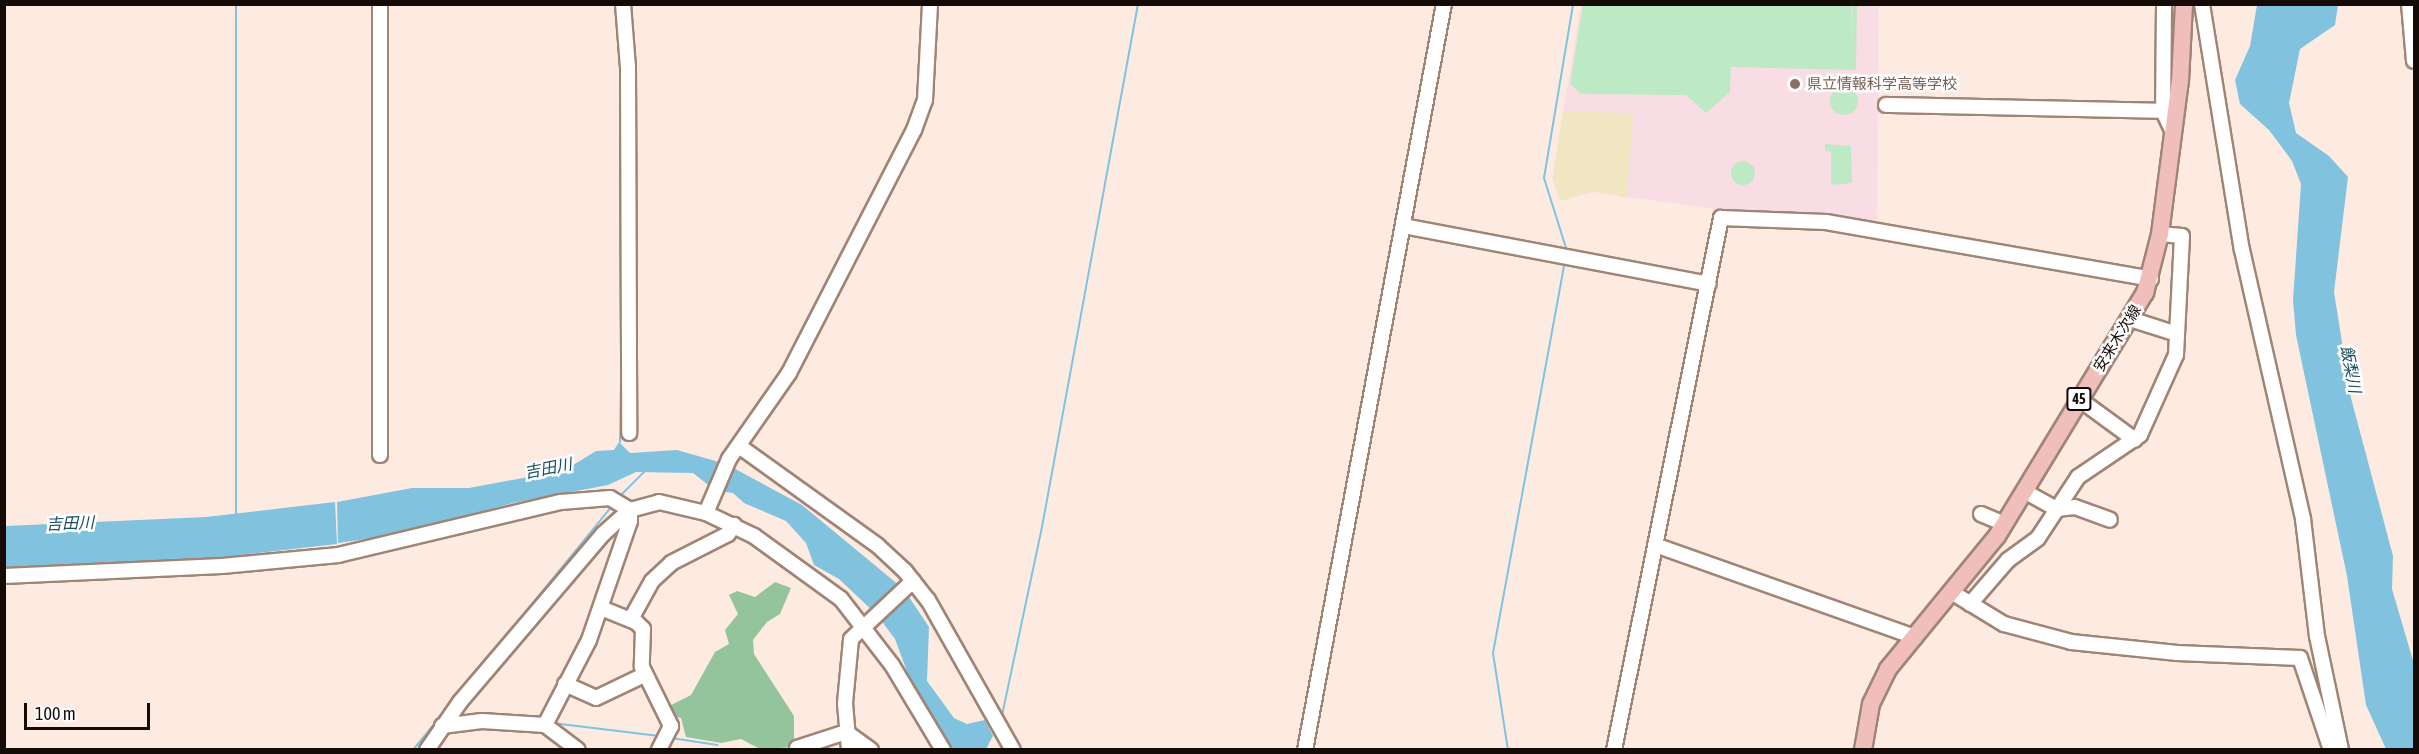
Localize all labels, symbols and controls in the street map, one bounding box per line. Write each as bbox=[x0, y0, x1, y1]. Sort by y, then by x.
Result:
place label: 県立情報科学高等学校 bbox=[1807, 75, 1957, 93]
marker: 県立情報科学高等学校 bbox=[1788, 77, 1802, 91]
street label: 安来木次線 bbox=[2089, 301, 2145, 375]
water label: 飯梨川 bbox=[2337, 344, 2365, 394]
road number: 45 bbox=[2066, 388, 2092, 410]
water label: 吉田川 bbox=[523, 454, 573, 482]
water label: 吉田川 bbox=[46, 513, 94, 533]
scale bar bbox=[27, 691, 153, 729]
text: 100 m bbox=[35, 703, 76, 724]

